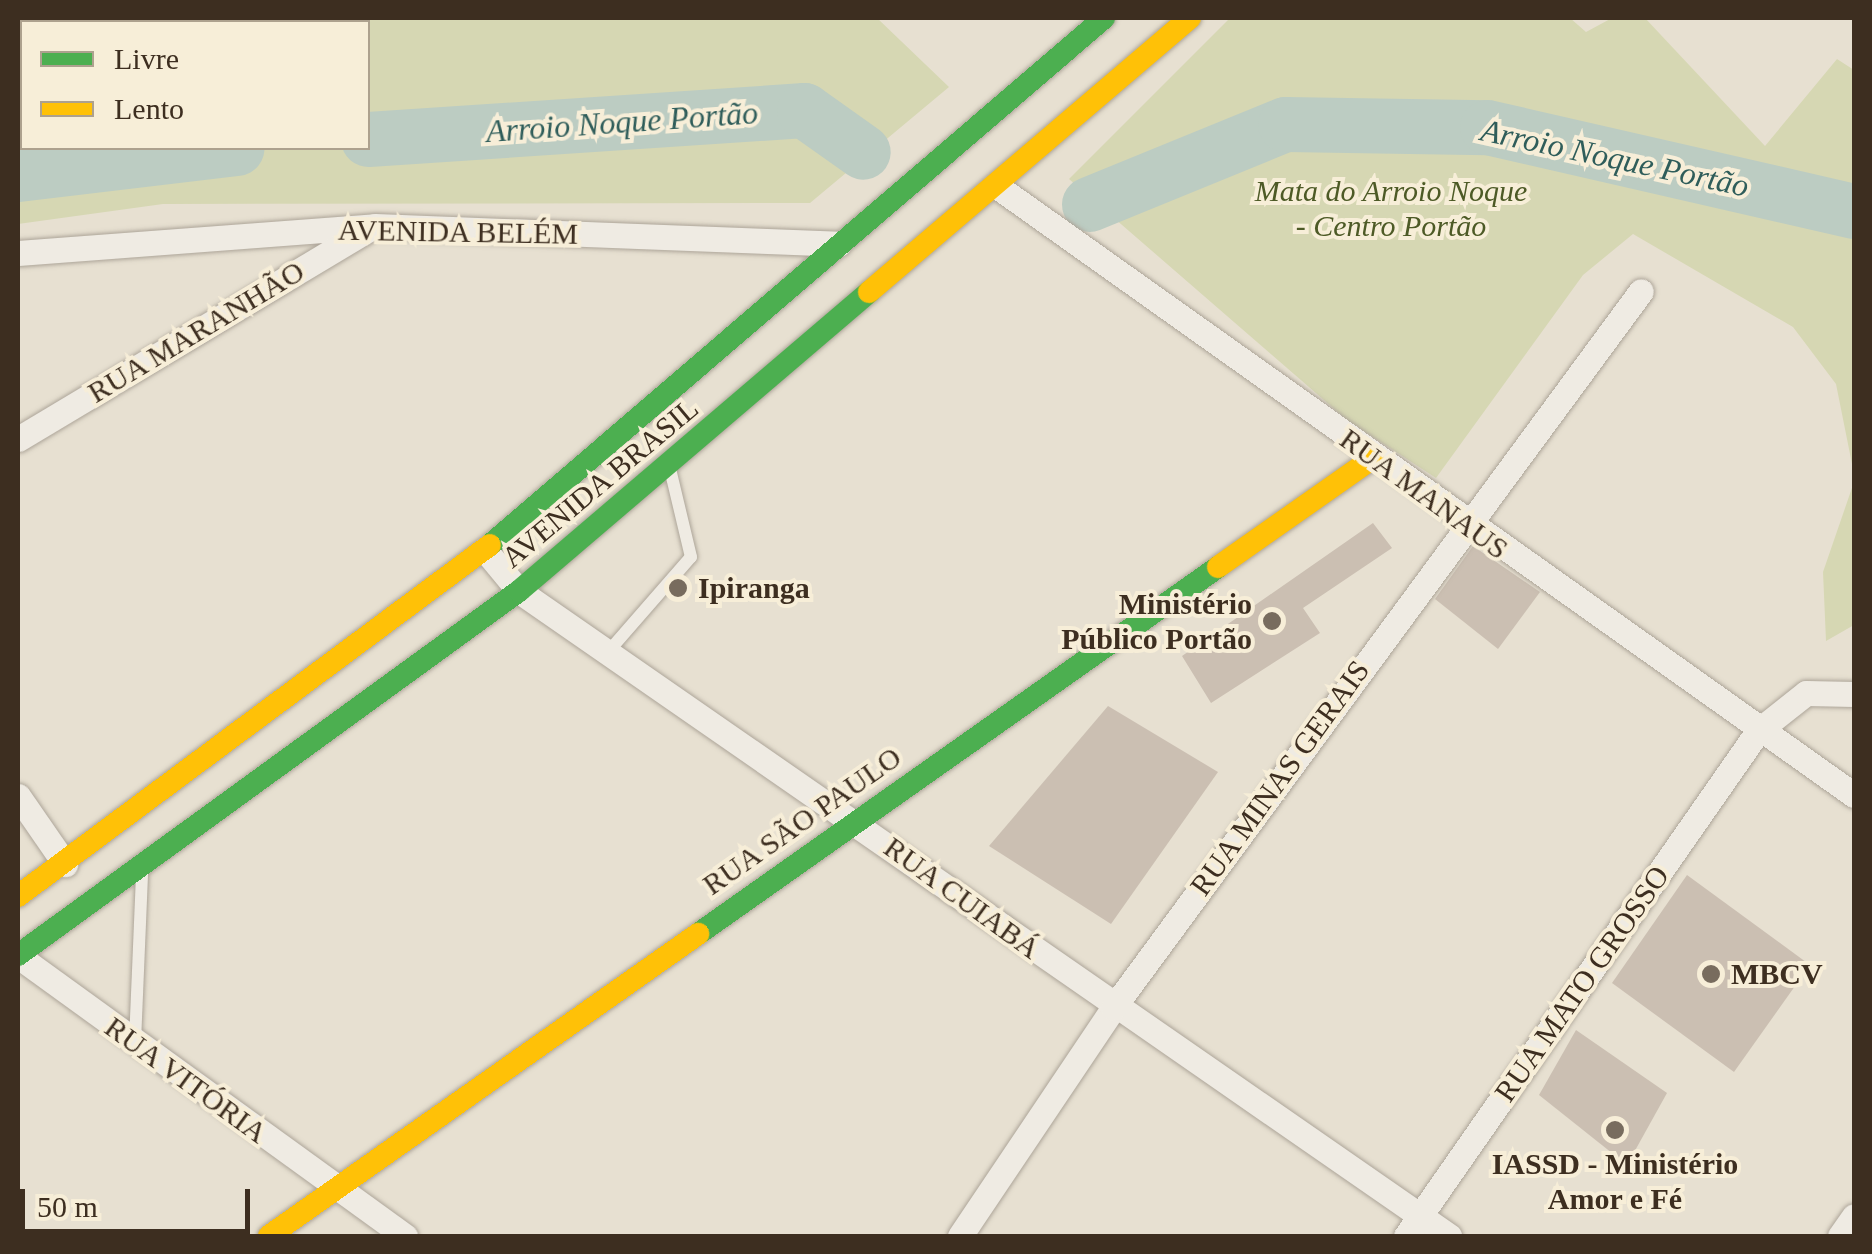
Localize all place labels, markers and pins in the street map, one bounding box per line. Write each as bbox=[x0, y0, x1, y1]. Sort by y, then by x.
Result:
place label: Ipiranga bbox=[698, 570, 810, 606]
marker: Ipiranga bbox=[667, 577, 689, 599]
place label: Ministério Público Portão bbox=[1061, 586, 1252, 656]
marker: Ministério Público Portão bbox=[1261, 610, 1283, 632]
place label: MBCV bbox=[1731, 956, 1823, 992]
marker: MBCV bbox=[1700, 963, 1722, 985]
marker: IASSD - Ministério Amor e Fé bbox=[1604, 1119, 1626, 1141]
place label: IASSD - Ministério Amor e Fé bbox=[1492, 1146, 1738, 1216]

